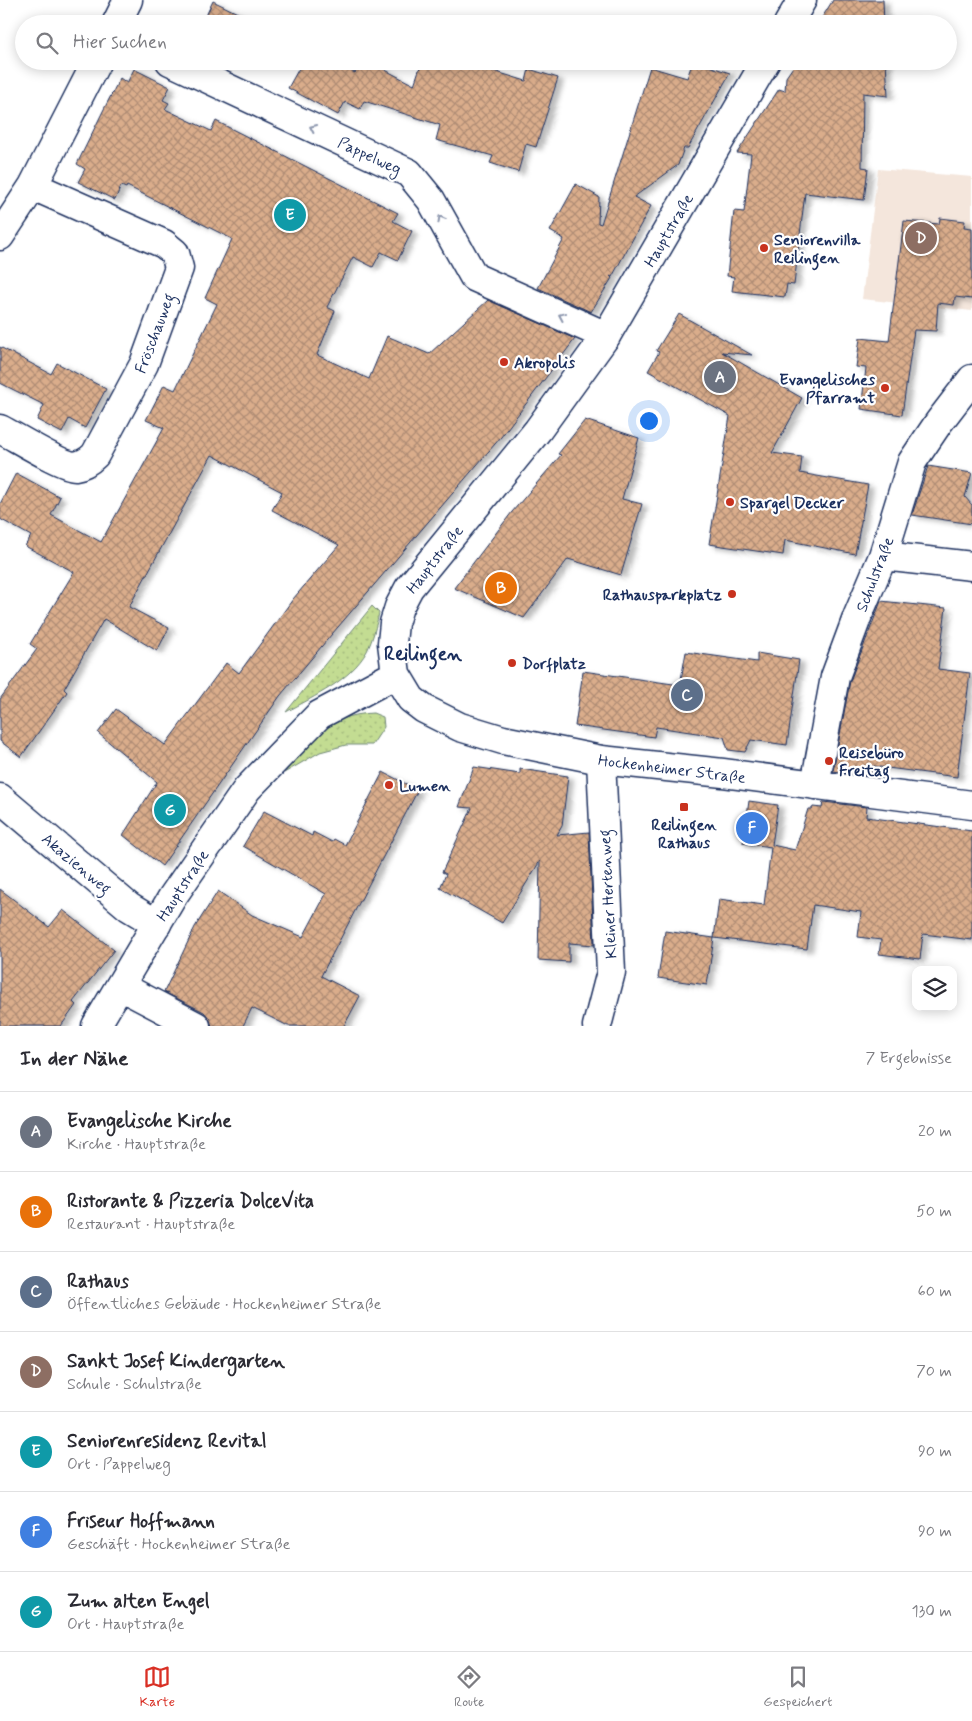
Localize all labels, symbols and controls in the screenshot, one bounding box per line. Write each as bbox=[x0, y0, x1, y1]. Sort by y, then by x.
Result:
search box bbox=[15, 15, 957, 70]
icon: search bbox=[33, 29, 61, 57]
text: Hier suchen bbox=[73, 30, 167, 55]
one-way arrow bbox=[309, 124, 318, 135]
street label: Pappelweg bbox=[334, 132, 405, 181]
street label: Hauptstraße bbox=[640, 190, 699, 271]
pin: E bbox=[274, 196, 306, 234]
one-way arrow bbox=[438, 215, 448, 224]
pin: D bbox=[905, 219, 937, 257]
place label: Seniorenvilla Reilingen bbox=[774, 230, 861, 271]
marker: Seniorenvilla Reilingen bbox=[758, 242, 770, 254]
street label: Fröschauweg bbox=[130, 290, 181, 377]
one-way arrow bbox=[558, 312, 567, 323]
place label: Akropolis bbox=[514, 353, 576, 374]
marker: Akropolis bbox=[498, 356, 510, 368]
pin: A bbox=[704, 358, 736, 396]
place label: Evangelisches Pfarramt bbox=[779, 370, 876, 409]
marker: Evangelisches Pfarramt bbox=[879, 382, 891, 394]
your location bbox=[636, 408, 662, 434]
place label: Spargel Decker bbox=[740, 493, 845, 515]
marker: Spargel Decker bbox=[724, 496, 736, 508]
street label: Hauptstraße bbox=[402, 521, 469, 598]
street label: Schulstraße bbox=[851, 534, 899, 615]
pin: B bbox=[485, 569, 517, 607]
place label: Rathausparkplatz bbox=[603, 585, 722, 606]
marker: Rathausparkplatz bbox=[726, 588, 738, 600]
district label: Reilingen bbox=[384, 642, 462, 670]
place label: Dorfplatz bbox=[522, 654, 586, 675]
marker: Dorfplatz bbox=[506, 657, 518, 669]
pin: C bbox=[671, 676, 703, 714]
place label: Reisebüro Freitag bbox=[839, 743, 904, 784]
street label: Hockenheimer Straße bbox=[597, 750, 747, 789]
marker: Reisebüro Freitag bbox=[823, 755, 835, 767]
place label: Lumen bbox=[399, 776, 451, 797]
marker: Lumen bbox=[383, 779, 395, 791]
pin: G bbox=[154, 791, 186, 829]
marker: Reilingen Rathaus bbox=[678, 801, 690, 813]
pin: F bbox=[736, 809, 768, 847]
place label: Reilingen Rathaus bbox=[651, 815, 717, 854]
street label: Akazienweg bbox=[36, 829, 115, 900]
street label: Kleiner Hertenweg bbox=[595, 829, 623, 959]
street label: Hauptstraße bbox=[152, 846, 214, 926]
map controls bbox=[912, 966, 957, 1011]
button: layers bbox=[912, 966, 957, 1011]
text: In der Nähe bbox=[20, 1045, 128, 1073]
text: 7 Ergebnisse bbox=[865, 1048, 952, 1069]
text: Evangelische Kirche bbox=[67, 1109, 232, 1134]
text: A bbox=[31, 1121, 41, 1142]
text: 20 m bbox=[918, 1121, 952, 1142]
text: Kirche · Hauptstraße bbox=[67, 1134, 206, 1155]
text: Ristorante & Pizzeria DolceVita bbox=[67, 1189, 314, 1214]
text: B bbox=[31, 1201, 41, 1222]
text: 50 m bbox=[916, 1201, 952, 1222]
text: Restaurant · Hauptstraße bbox=[67, 1214, 235, 1235]
text: Rathaus bbox=[67, 1269, 129, 1294]
text: C bbox=[30, 1281, 42, 1302]
text: 60 m bbox=[918, 1281, 952, 1302]
text: Öffentliches Gebäude · Hockenheimer Straße bbox=[67, 1294, 381, 1315]
text: Sankt Josef Kindergarten bbox=[67, 1349, 285, 1374]
text: D bbox=[30, 1361, 42, 1382]
text: 70 m bbox=[916, 1361, 952, 1382]
text: Schule · Schulstraße bbox=[67, 1374, 202, 1395]
text: Seniorenresidenz Revital bbox=[67, 1429, 267, 1454]
text: E bbox=[31, 1441, 41, 1462]
text: 90 m bbox=[918, 1441, 952, 1462]
text: Ort · Pappelweg bbox=[67, 1454, 171, 1475]
text: Friseur Hoffmann bbox=[67, 1509, 215, 1534]
text: F bbox=[32, 1521, 40, 1542]
text: 90 m bbox=[918, 1521, 952, 1542]
text: Geschäft · Hockenheimer Straße bbox=[67, 1534, 290, 1555]
text: Zum alten Engel bbox=[67, 1589, 209, 1614]
text: G bbox=[31, 1601, 41, 1622]
text: 130 m bbox=[911, 1601, 952, 1622]
text: Ort · Hauptstraße bbox=[67, 1614, 184, 1635]
tab: Karte bbox=[139, 1663, 175, 1711]
tab: Route bbox=[454, 1663, 484, 1711]
tab: Gespeichert bbox=[763, 1663, 833, 1711]

